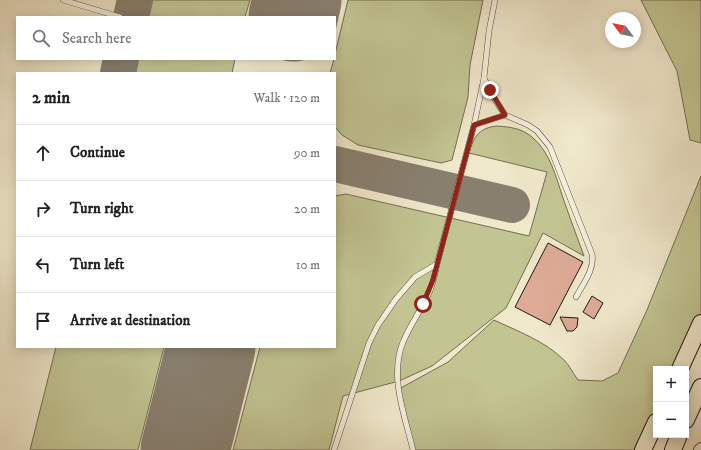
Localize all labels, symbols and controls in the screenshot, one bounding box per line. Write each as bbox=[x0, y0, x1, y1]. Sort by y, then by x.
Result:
north arrow bbox=[605, 12, 641, 48]
search box bbox=[16, 16, 336, 60]
icon: search bbox=[30, 27, 52, 49]
text: Search here bbox=[62, 29, 131, 48]
route end bbox=[481, 81, 499, 99]
text: 2 min bbox=[32, 87, 70, 109]
text: Walk · 120 m bbox=[254, 90, 320, 106]
icon: ahead bbox=[32, 142, 54, 164]
text: Continue bbox=[70, 143, 125, 162]
text: 90 m bbox=[294, 145, 320, 161]
icon: right bbox=[32, 198, 54, 220]
text: Turn right bbox=[70, 199, 133, 218]
text: 20 m bbox=[294, 201, 320, 217]
icon: left bbox=[32, 254, 54, 276]
text: Turn left bbox=[70, 255, 124, 274]
text: 10 m bbox=[296, 257, 320, 273]
route start bbox=[414, 295, 432, 313]
icon: arrive bbox=[32, 310, 54, 332]
text: Arrive at destination bbox=[70, 311, 190, 330]
map controls bbox=[653, 366, 689, 438]
button: + bbox=[653, 366, 689, 402]
button: − bbox=[653, 402, 689, 438]

